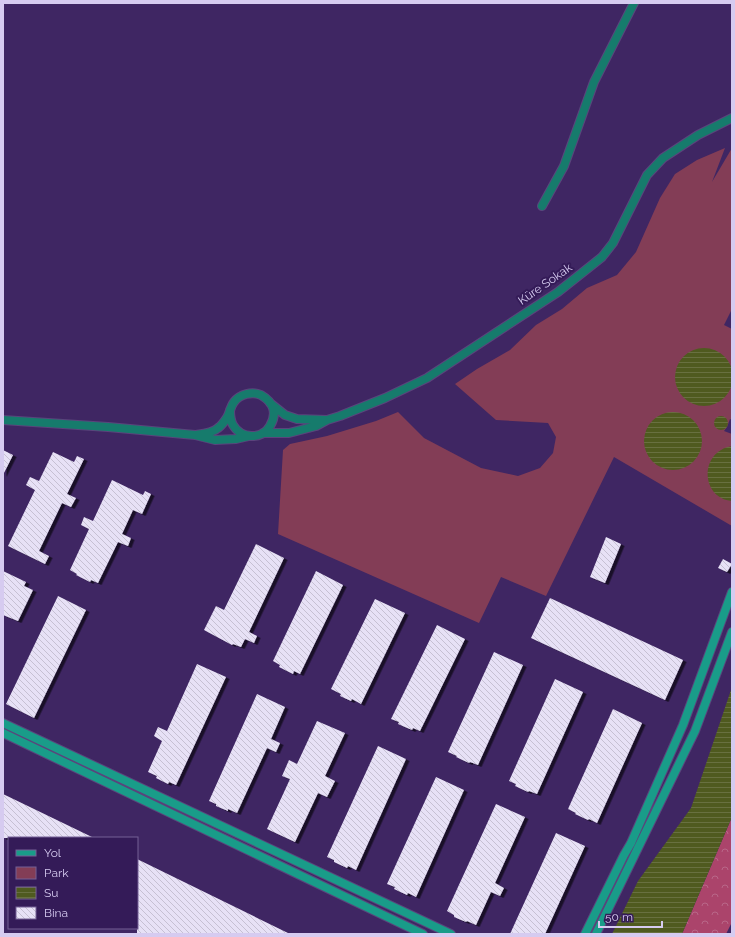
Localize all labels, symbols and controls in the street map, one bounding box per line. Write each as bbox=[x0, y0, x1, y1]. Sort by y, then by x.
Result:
street label: Küre Sokak bbox=[515, 260, 575, 308]
legend bbox=[8, 837, 138, 929]
text: Yol bbox=[44, 846, 62, 860]
text: Park bbox=[44, 866, 69, 880]
text: Su bbox=[44, 886, 58, 900]
scale bar bbox=[599, 903, 662, 929]
text: Bina bbox=[44, 906, 68, 920]
text: 50 m bbox=[605, 910, 633, 924]

